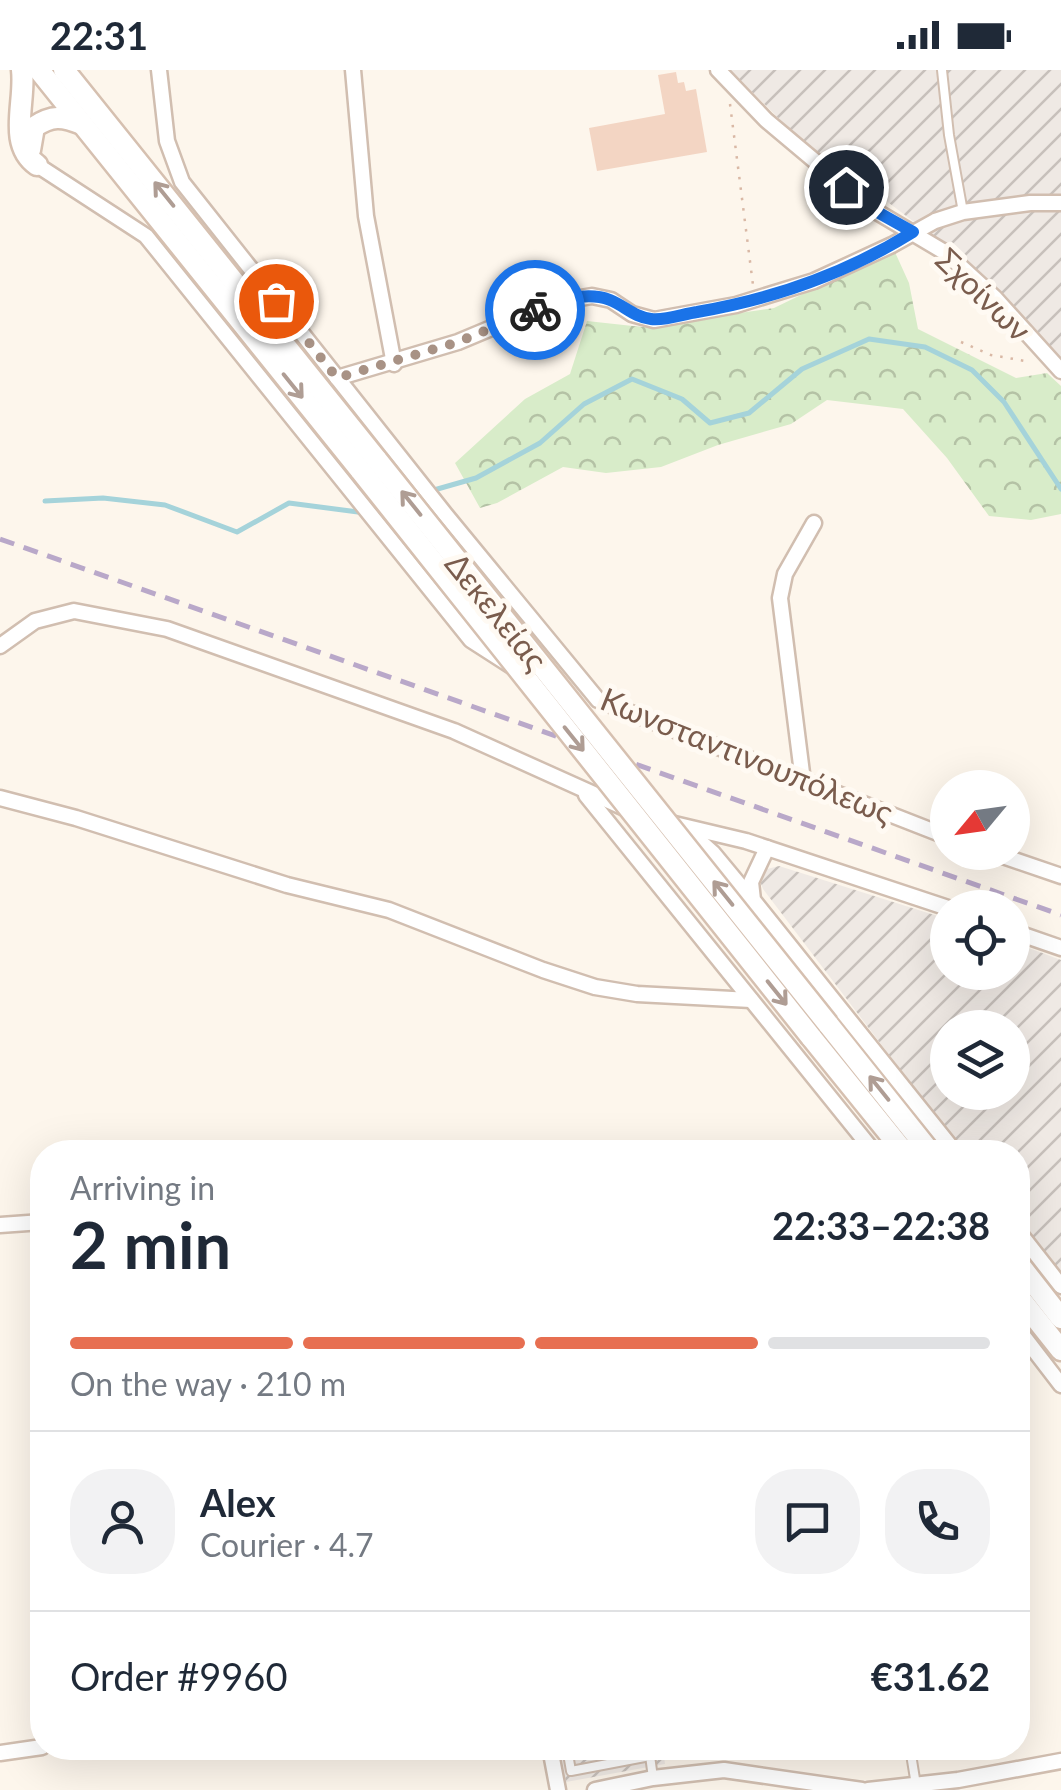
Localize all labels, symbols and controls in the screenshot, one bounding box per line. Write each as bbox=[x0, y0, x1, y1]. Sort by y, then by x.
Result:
text: 22:31 bbox=[50, 12, 148, 58]
pin bbox=[804, 145, 889, 230]
icon: home bbox=[819, 160, 874, 215]
one-way arrow bbox=[154, 182, 176, 208]
street label: Σχοίνων bbox=[928, 239, 1040, 349]
pin bbox=[234, 259, 319, 344]
courier bbox=[485, 260, 585, 360]
icon: bag bbox=[249, 274, 304, 329]
icon: bike bbox=[508, 283, 563, 338]
one-way arrow bbox=[282, 372, 303, 399]
one-way arrow bbox=[400, 490, 422, 516]
street label: Δεκελείας bbox=[438, 544, 556, 678]
street label: Κωνσταντινουπόλεως bbox=[595, 679, 899, 831]
one-way arrow bbox=[563, 726, 585, 752]
north arrow bbox=[930, 770, 1030, 870]
map controls bbox=[930, 770, 1030, 1110]
one-way arrow bbox=[712, 881, 734, 907]
button: locate bbox=[930, 890, 1030, 990]
one-way arrow bbox=[766, 980, 788, 1006]
button: layers bbox=[930, 1010, 1030, 1110]
one-way arrow bbox=[868, 1076, 890, 1102]
text: Arriving in bbox=[70, 1168, 215, 1207]
text: 22:33–22:38 bbox=[772, 1202, 990, 1248]
text: 2 min bbox=[70, 1205, 231, 1283]
text: On the way · 210 m bbox=[70, 1364, 346, 1403]
button: person bbox=[70, 1469, 175, 1574]
button: chat bbox=[755, 1469, 860, 1574]
button: phone bbox=[885, 1469, 990, 1574]
text: Alex bbox=[200, 1479, 276, 1525]
text: Courier · 4.7 bbox=[200, 1525, 374, 1564]
text: Order #9960 bbox=[70, 1653, 287, 1699]
text: €31.62 bbox=[871, 1653, 990, 1699]

